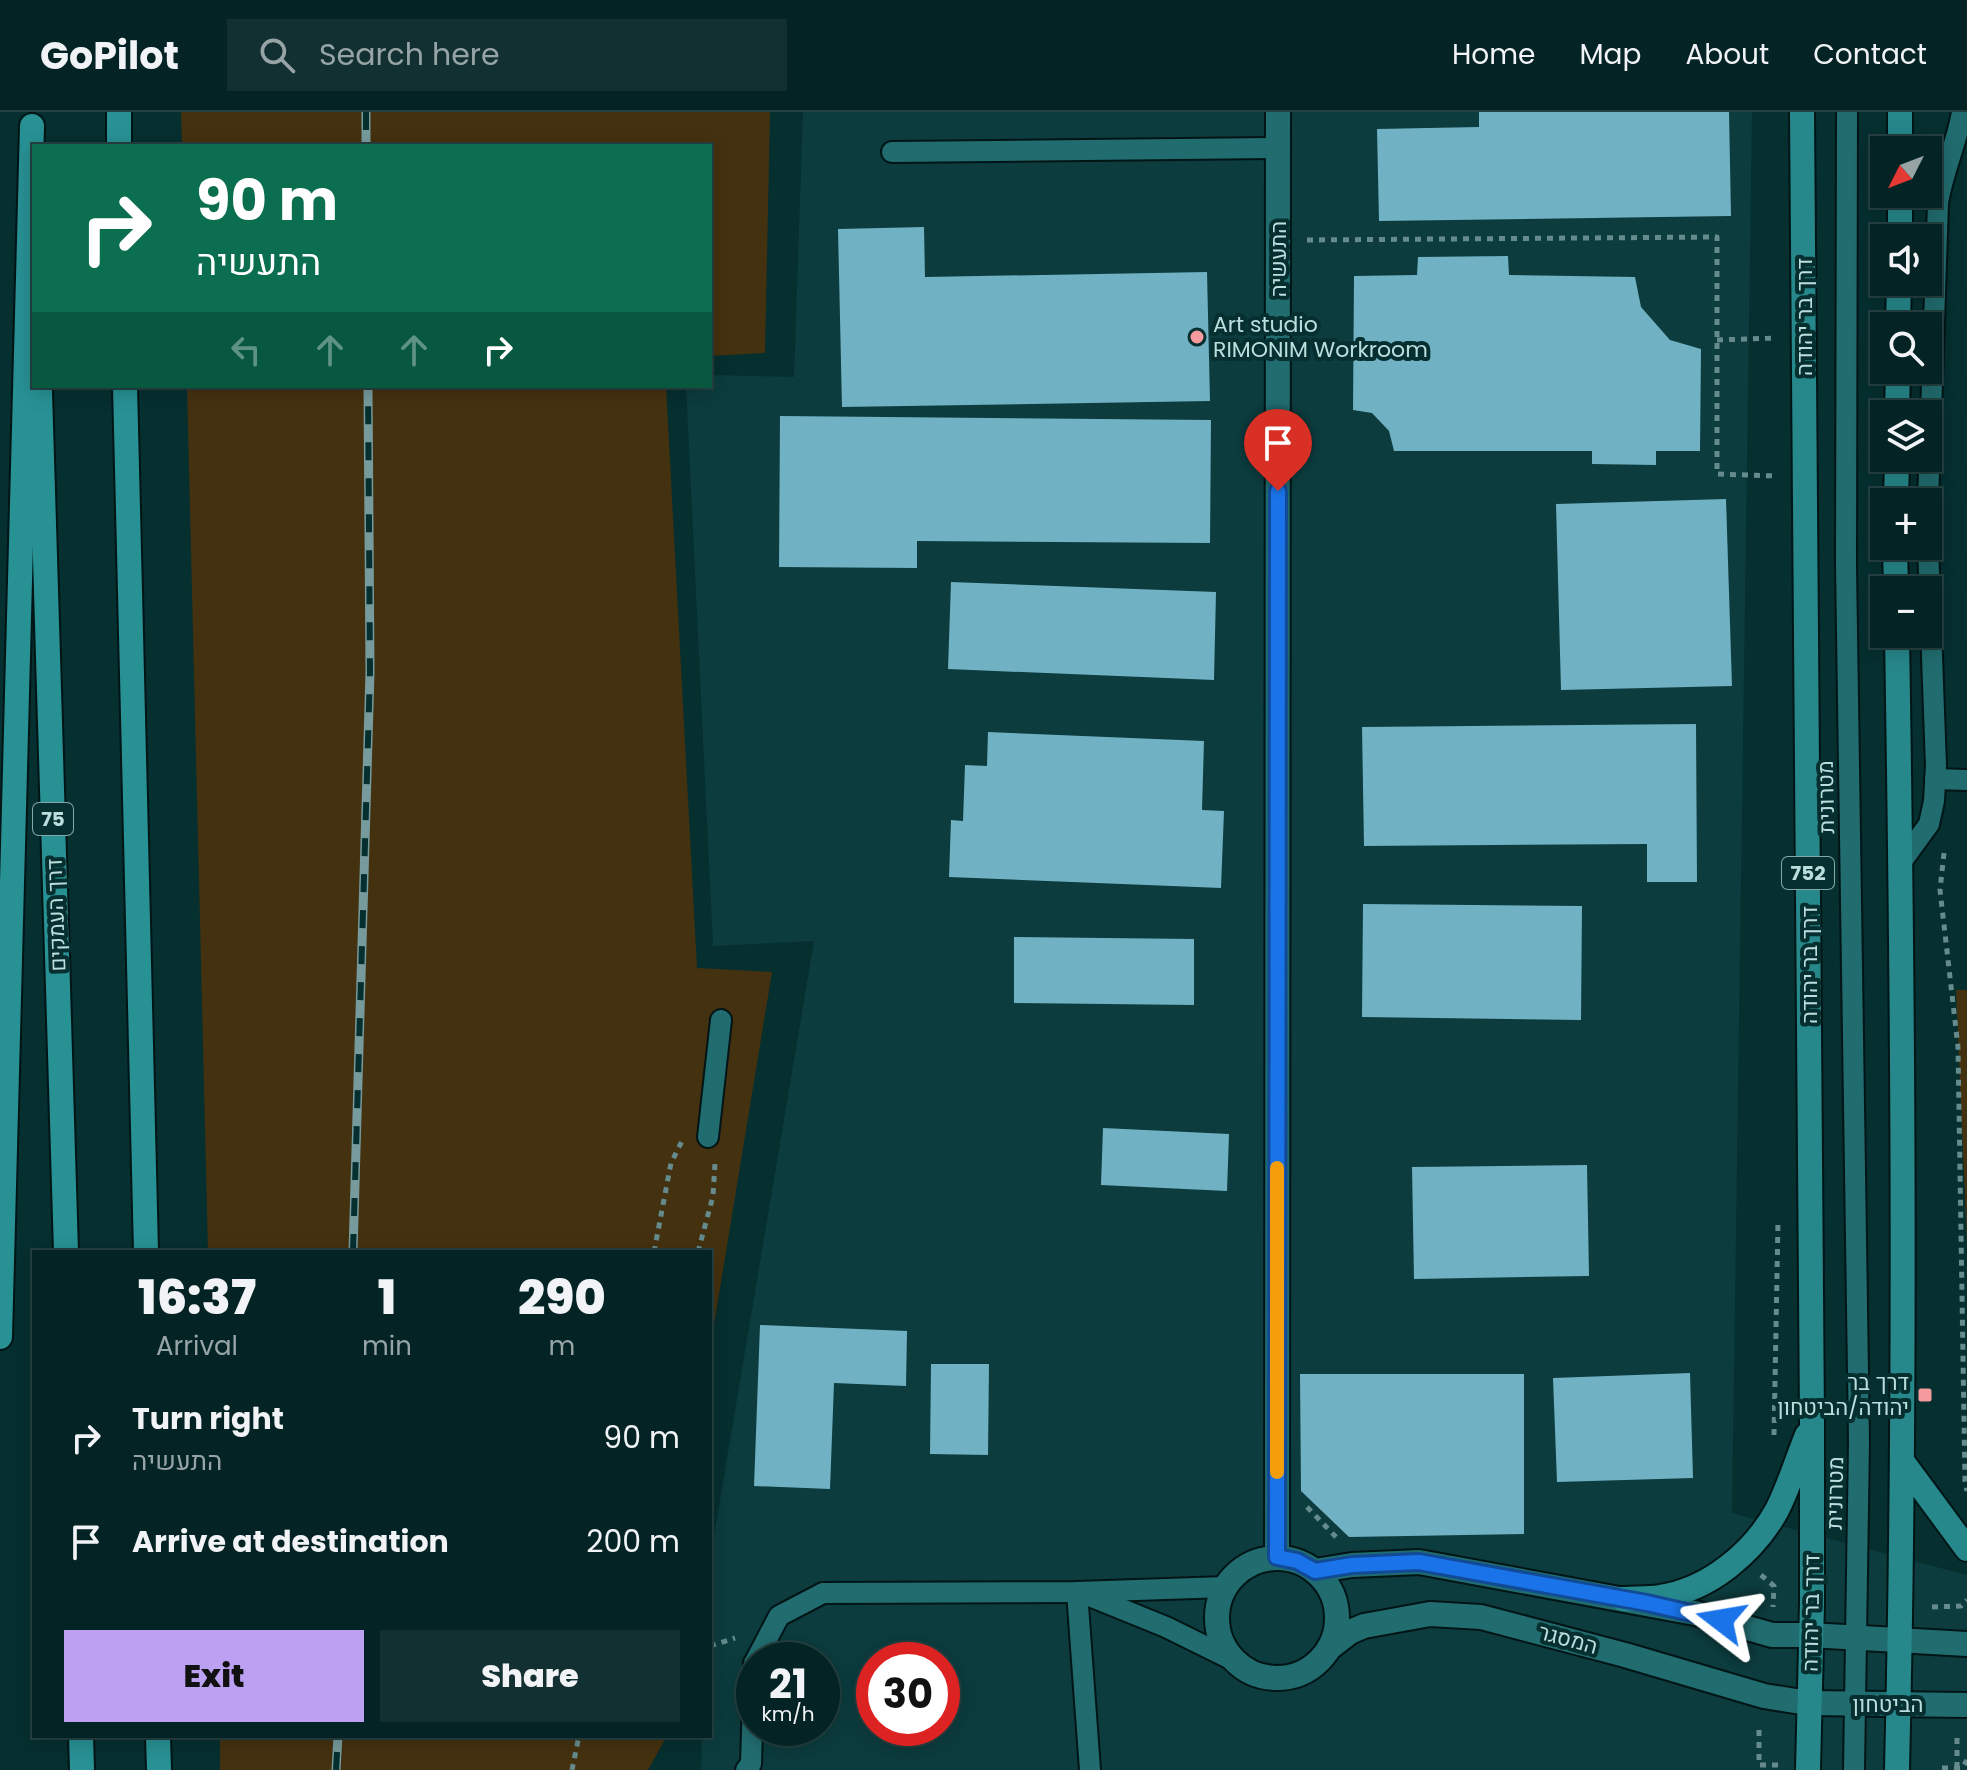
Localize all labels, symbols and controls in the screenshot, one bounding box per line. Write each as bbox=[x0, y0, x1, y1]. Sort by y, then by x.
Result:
search box bbox=[227, 19, 787, 91]
text: GoPilot bbox=[40, 29, 179, 82]
icon: search bbox=[255, 33, 299, 77]
text: Search here bbox=[319, 33, 500, 76]
text: Home bbox=[1452, 35, 1535, 74]
text: Map bbox=[1579, 35, 1641, 74]
text: About bbox=[1685, 35, 1769, 74]
text: Contact bbox=[1813, 35, 1927, 74]
north arrow bbox=[1870, 136, 1942, 208]
map controls bbox=[1870, 136, 1942, 648]
text: 90 m bbox=[196, 161, 338, 240]
icon: right bbox=[64, 176, 168, 280]
street label: התעשיה bbox=[1263, 221, 1294, 297]
button: sound bbox=[1870, 224, 1942, 296]
text: התעשיה bbox=[196, 237, 321, 288]
street label: דרך בר יהודה bbox=[1789, 258, 1820, 376]
place label: Art studio RIMONIM Workroom bbox=[1213, 309, 1428, 365]
button: search bbox=[1870, 312, 1942, 384]
icon: left bbox=[224, 328, 268, 372]
icon: ahead bbox=[308, 328, 352, 372]
icon: ahead bbox=[392, 328, 436, 372]
icon: right bbox=[476, 328, 520, 372]
marker: Art studio RIMONIM Workroom bbox=[1188, 328, 1206, 346]
button: layers bbox=[1870, 400, 1942, 472]
pin bbox=[1244, 409, 1312, 491]
icon: arrive bbox=[1256, 421, 1300, 465]
button: + bbox=[1870, 488, 1942, 560]
button: − bbox=[1870, 576, 1942, 648]
street label: מטרונית bbox=[1810, 760, 1842, 834]
road number: 75 bbox=[33, 803, 73, 835]
road number: 752 bbox=[1782, 857, 1834, 889]
street label: דרך העמקים bbox=[39, 858, 73, 972]
street label: דרך בר יהודה bbox=[1794, 906, 1825, 1024]
text: 16:37 bbox=[138, 1264, 256, 1331]
text: 1 bbox=[378, 1264, 396, 1331]
text: 290 bbox=[518, 1264, 606, 1331]
text: Arrival bbox=[156, 1328, 238, 1364]
text: min bbox=[362, 1328, 412, 1364]
text: m bbox=[549, 1328, 575, 1364]
place label: דרך בר יהודה/הביטחון bbox=[1777, 1367, 1909, 1423]
marker: דרך בר יהודה/הביטחון bbox=[1916, 1386, 1934, 1404]
text: Turn right bbox=[132, 1397, 284, 1440]
icon: right bbox=[64, 1416, 108, 1460]
text: 90 m bbox=[603, 1416, 680, 1459]
text: התעשיה bbox=[132, 1443, 222, 1479]
street label: מטרונית bbox=[1819, 1456, 1851, 1530]
icon: arrive bbox=[64, 1520, 108, 1564]
text: Arrive at destination bbox=[132, 1520, 449, 1563]
text: 200 m bbox=[586, 1520, 680, 1563]
street label: דרך בר יהודה bbox=[1794, 1554, 1828, 1672]
position arrow bbox=[1679, 1578, 1763, 1662]
street label: המסגר bbox=[1535, 1616, 1601, 1662]
button: Exit bbox=[64, 1630, 364, 1722]
button: Share bbox=[380, 1630, 680, 1722]
speed limit sign: 30 bbox=[856, 1642, 960, 1746]
text: 21 bbox=[769, 1656, 807, 1712]
street label: הביטחון bbox=[1853, 1689, 1923, 1720]
text: km/h bbox=[761, 1700, 815, 1728]

